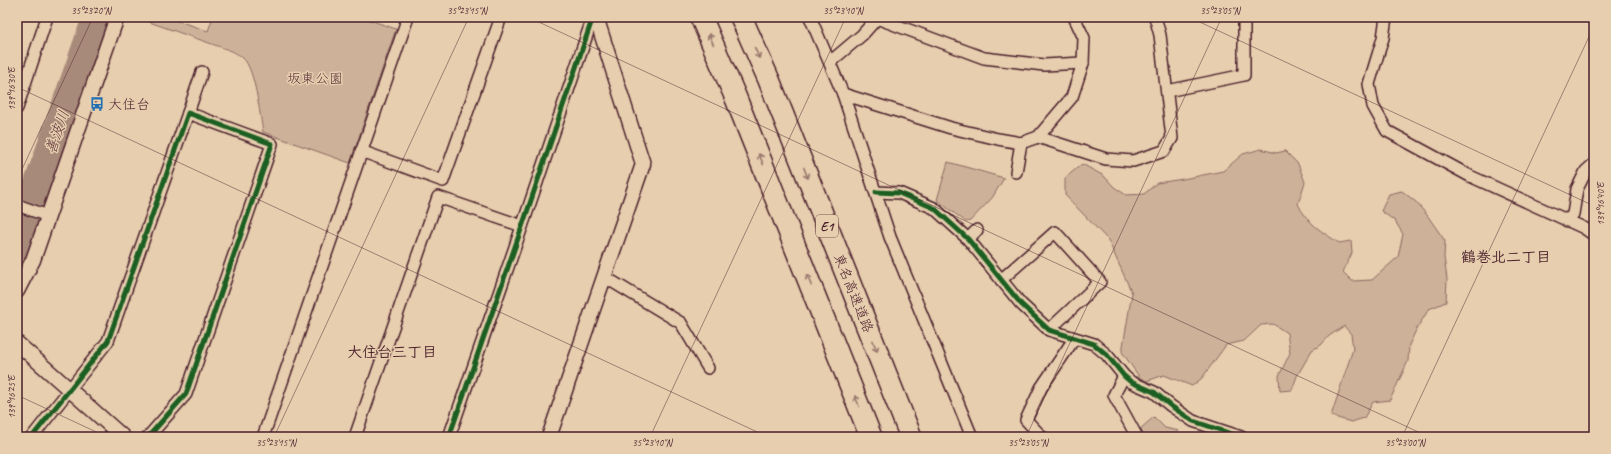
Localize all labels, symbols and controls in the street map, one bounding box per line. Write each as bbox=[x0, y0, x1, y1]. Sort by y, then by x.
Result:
text: 35°23'20"N bbox=[71, 4, 113, 17]
text: 35°23'15"N bbox=[447, 4, 489, 17]
text: 35°23'10"N bbox=[823, 4, 865, 17]
text: 35°23'05"N bbox=[1200, 4, 1242, 17]
one-way arrow bbox=[707, 34, 714, 46]
one-way arrow bbox=[753, 46, 761, 58]
text: 139°16'30"E bbox=[5, 66, 18, 111]
park label: 坂東公園 bbox=[287, 70, 343, 87]
bus stop icon: 大住台 bbox=[89, 96, 105, 112]
place label: 大住台 bbox=[108, 96, 150, 113]
water label: 善波川 bbox=[41, 108, 74, 157]
one-way arrow bbox=[756, 154, 764, 166]
one-way arrow bbox=[803, 166, 810, 178]
text: 139°16'40"E bbox=[1594, 181, 1607, 226]
road number: E1 bbox=[816, 215, 838, 237]
district label: 鶴巻北二丁目 bbox=[1461, 248, 1551, 267]
street label: 東名高速道路 bbox=[830, 251, 877, 335]
one-way arrow bbox=[805, 274, 813, 286]
one-way arrow bbox=[871, 339, 879, 351]
district label: 大住台三丁目 bbox=[347, 343, 437, 362]
text: 139°16'25"E bbox=[5, 374, 18, 419]
one-way arrow bbox=[853, 395, 860, 407]
text: 35°23'15"N bbox=[256, 436, 298, 449]
text: 35°23'10"N bbox=[632, 436, 674, 449]
text: 35°23'05"N bbox=[1008, 436, 1050, 449]
text: 35°23'00"N bbox=[1385, 436, 1427, 449]

